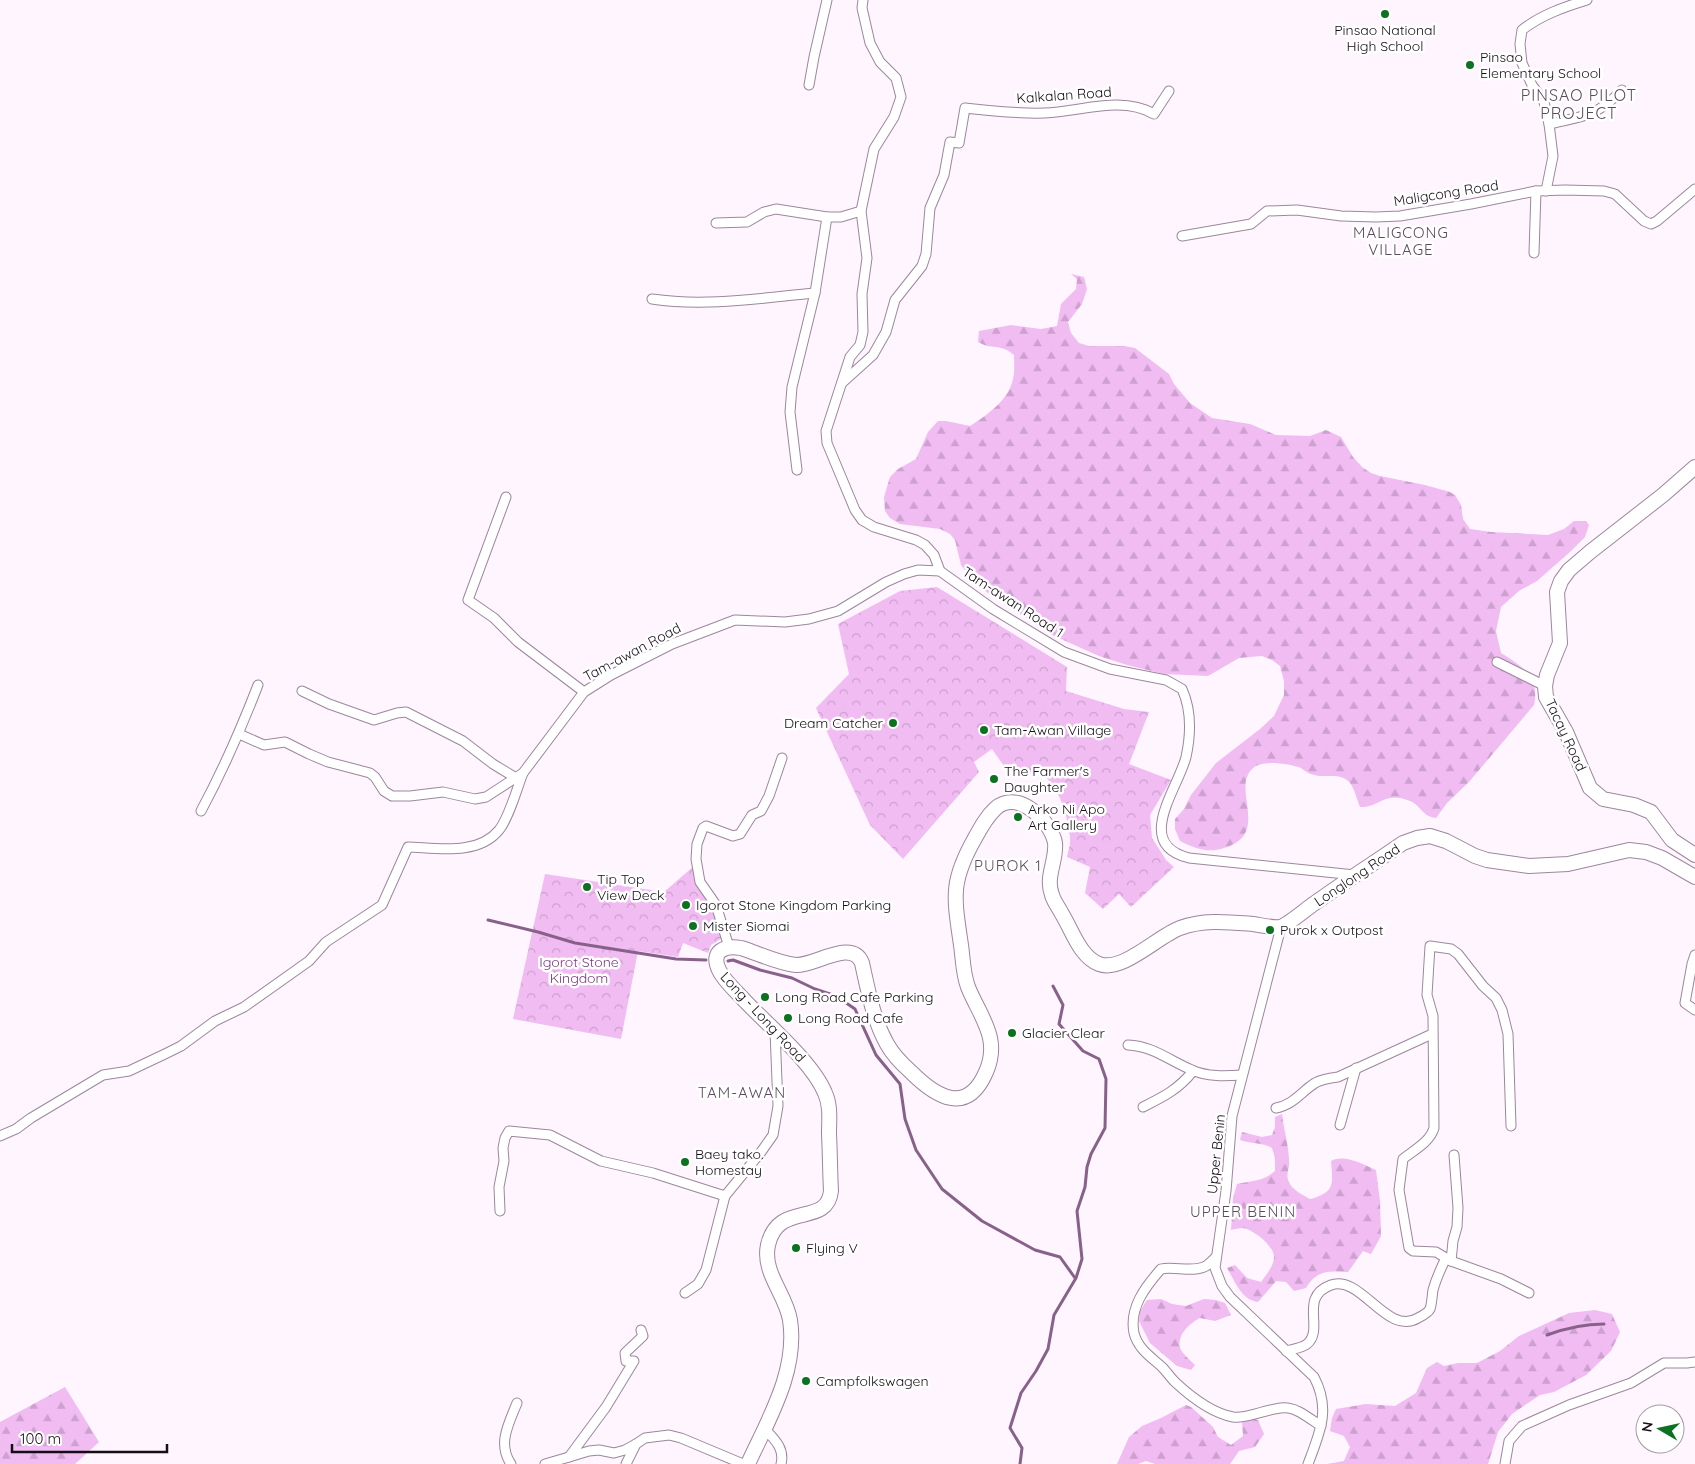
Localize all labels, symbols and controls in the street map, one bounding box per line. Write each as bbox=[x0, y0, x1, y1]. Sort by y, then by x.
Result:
marker: Pinsao National High School bbox=[1379, 8, 1391, 20]
place label: Pinsao National High School bbox=[1334, 21, 1436, 55]
place label: Pinsao Elementary School bbox=[1480, 48, 1601, 82]
marker: Pinsao Elementary School bbox=[1464, 59, 1476, 71]
street label: Kalkalan Road bbox=[1016, 83, 1112, 107]
district label: PINSAO PILOT PROJECT bbox=[1521, 85, 1637, 123]
street label: Maligcong Road bbox=[1392, 176, 1500, 210]
district label: MALIGCONG VILLAGE bbox=[1353, 223, 1449, 259]
street label: Tam-awan Road 1 bbox=[959, 563, 1067, 641]
street label: Tam-awan Road bbox=[580, 619, 684, 685]
street label: Tacay Road bbox=[1541, 696, 1591, 774]
place label: Dream Catcher bbox=[784, 714, 884, 732]
marker: Dream Catcher bbox=[887, 717, 899, 729]
place label: Tam-Awan Village bbox=[994, 721, 1111, 739]
marker: Tam-Awan Village bbox=[978, 724, 990, 736]
place label: The Farmer's Daughter bbox=[1004, 762, 1089, 796]
marker: The Farmer's Daughter bbox=[988, 773, 1000, 785]
place label: Arko Ni Apo Art Gallery bbox=[1028, 800, 1105, 834]
marker: Arko Ni Apo Art Gallery bbox=[1012, 811, 1024, 823]
street label: Longlong Road bbox=[1311, 840, 1403, 910]
district label: PUROK 1 bbox=[974, 856, 1042, 875]
place label: Tip Top View Deck bbox=[597, 870, 664, 904]
marker: Tip Top View Deck bbox=[581, 881, 593, 893]
place label: Igorot Stone Kingdom Parking bbox=[696, 896, 891, 914]
marker: Igorot Stone Kingdom Parking bbox=[680, 899, 692, 911]
place label: Mister Siomai bbox=[703, 917, 790, 935]
marker: Mister Siomai bbox=[687, 920, 699, 932]
place label: Purok x Outpost bbox=[1280, 921, 1384, 939]
marker: Purok x Outpost bbox=[1264, 924, 1276, 936]
park label: Igorot Stone Kingdom bbox=[539, 953, 619, 987]
street label: Long - Long Road bbox=[716, 968, 810, 1066]
place label: Long Road Cafe Parking bbox=[775, 988, 933, 1006]
marker: Long Road Cafe Parking bbox=[759, 991, 771, 1003]
place label: Long Road Cafe bbox=[798, 1009, 903, 1027]
marker: Long Road Cafe bbox=[782, 1012, 794, 1024]
place label: Glacier Clear bbox=[1022, 1024, 1105, 1042]
marker: Glacier Clear bbox=[1006, 1027, 1018, 1039]
district label: TAM-AWAN bbox=[698, 1083, 786, 1102]
street label: Upper Benin bbox=[1203, 1113, 1229, 1195]
place label: Baey tako. Homestay bbox=[695, 1145, 764, 1179]
marker: Baey tako. Homestay bbox=[679, 1156, 691, 1168]
district label: UPPER BENIN bbox=[1190, 1202, 1296, 1221]
place label: Flying V bbox=[806, 1239, 858, 1257]
marker: Flying V bbox=[790, 1242, 802, 1254]
place label: Campfolkswagen bbox=[816, 1372, 929, 1390]
marker: Campfolkswagen bbox=[800, 1375, 812, 1387]
north arrow bbox=[1635, 1404, 1685, 1454]
text: N bbox=[1637, 1420, 1657, 1433]
scale bar bbox=[12, 1422, 168, 1454]
text: 100 m bbox=[20, 1429, 61, 1448]

